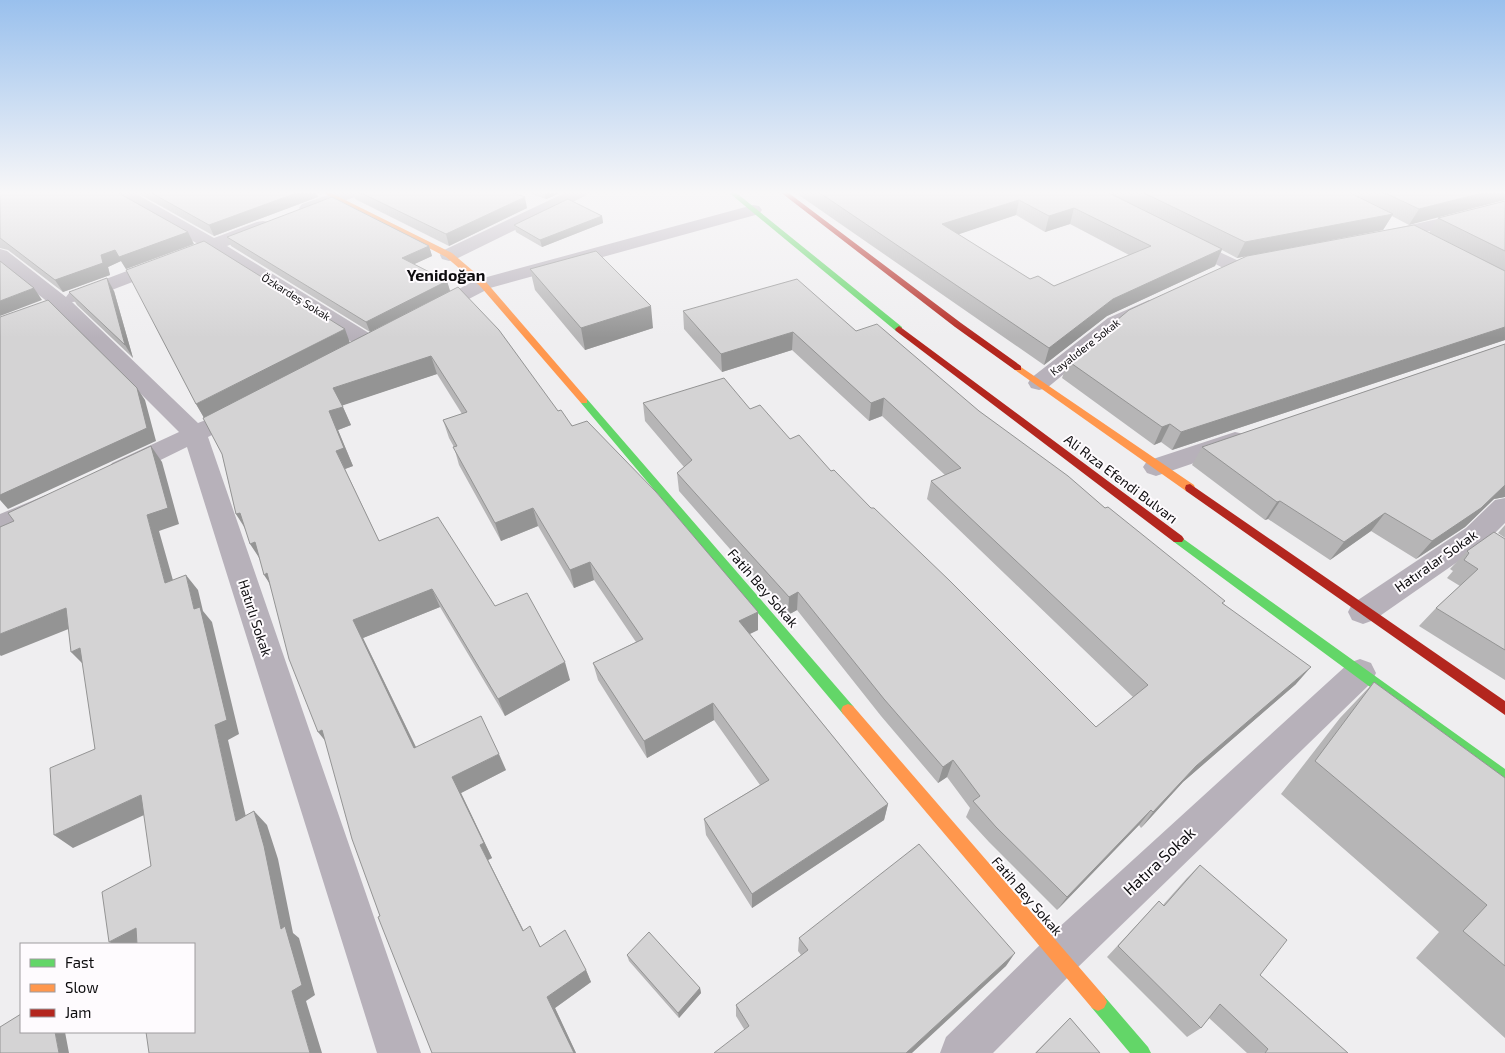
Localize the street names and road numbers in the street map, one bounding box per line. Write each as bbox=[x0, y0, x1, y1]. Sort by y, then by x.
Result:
street label: Özkardeş Sokak bbox=[259, 269, 334, 324]
street label: Kayalıdere Sokak bbox=[1047, 315, 1122, 378]
street label: Ali Rıza Efendi Bulvarı bbox=[1061, 430, 1181, 527]
street label: Hatıralar Sokak bbox=[1391, 526, 1480, 595]
street label: Fatih Bey Sokak bbox=[724, 545, 802, 631]
street label: Hatırlı Sokak bbox=[235, 577, 276, 659]
street label: Hatıra Sokak bbox=[1119, 822, 1199, 899]
street label: Fatih Bey Sokak bbox=[988, 853, 1066, 939]

